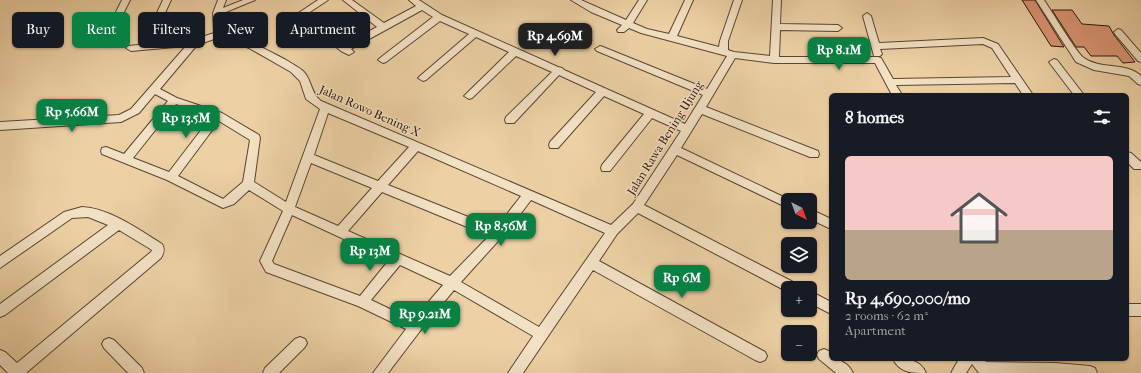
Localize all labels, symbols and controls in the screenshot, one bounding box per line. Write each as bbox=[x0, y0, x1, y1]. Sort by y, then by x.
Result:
chip: Buy bbox=[12, 12, 64, 48]
chip: Rent bbox=[72, 12, 130, 48]
chip: Filters bbox=[138, 12, 205, 48]
chip: New bbox=[213, 12, 268, 48]
chip: Apartment bbox=[276, 12, 370, 48]
pin: Rp 4.69M bbox=[514, 23, 596, 57]
text: Rp 4.69M bbox=[527, 28, 583, 43]
pin: Rp 8.1M bbox=[802, 37, 876, 71]
text: Rp 8.1M bbox=[817, 42, 861, 57]
street label: Jalan Rawa Bening Ujung bbox=[624, 78, 706, 199]
street label: Jalan Rowo Bening X bbox=[316, 82, 423, 140]
pin: Rp 5.66M bbox=[31, 99, 113, 133]
text: Rp 5.66M bbox=[45, 104, 99, 119]
pin: Rp 13.5M bbox=[145, 105, 227, 139]
icon: filters bbox=[1091, 106, 1113, 128]
text: 8 homes bbox=[845, 107, 904, 127]
text: Rp 13.5M bbox=[162, 110, 210, 125]
icon: home bbox=[943, 182, 1015, 254]
north arrow bbox=[781, 193, 817, 229]
map controls bbox=[781, 193, 817, 361]
pin: Rp 8.56M bbox=[460, 213, 542, 247]
text: Rp 8.56M bbox=[475, 218, 527, 233]
button: layers bbox=[781, 237, 817, 273]
pin: Rp 13M bbox=[337, 238, 403, 272]
text: Rp 13M bbox=[349, 243, 391, 258]
pin: Rp 6M bbox=[654, 265, 710, 299]
text: Rp 6M bbox=[663, 270, 701, 285]
button: + bbox=[781, 281, 817, 317]
text: Rp 4,690,000/mo bbox=[845, 288, 970, 308]
pin: Rp 9.21M bbox=[384, 301, 466, 335]
text: Rp 9.21M bbox=[399, 306, 451, 321]
text: 2 rooms · 62 m² bbox=[845, 308, 928, 323]
text: Apartment bbox=[845, 323, 906, 338]
button: − bbox=[781, 325, 817, 361]

